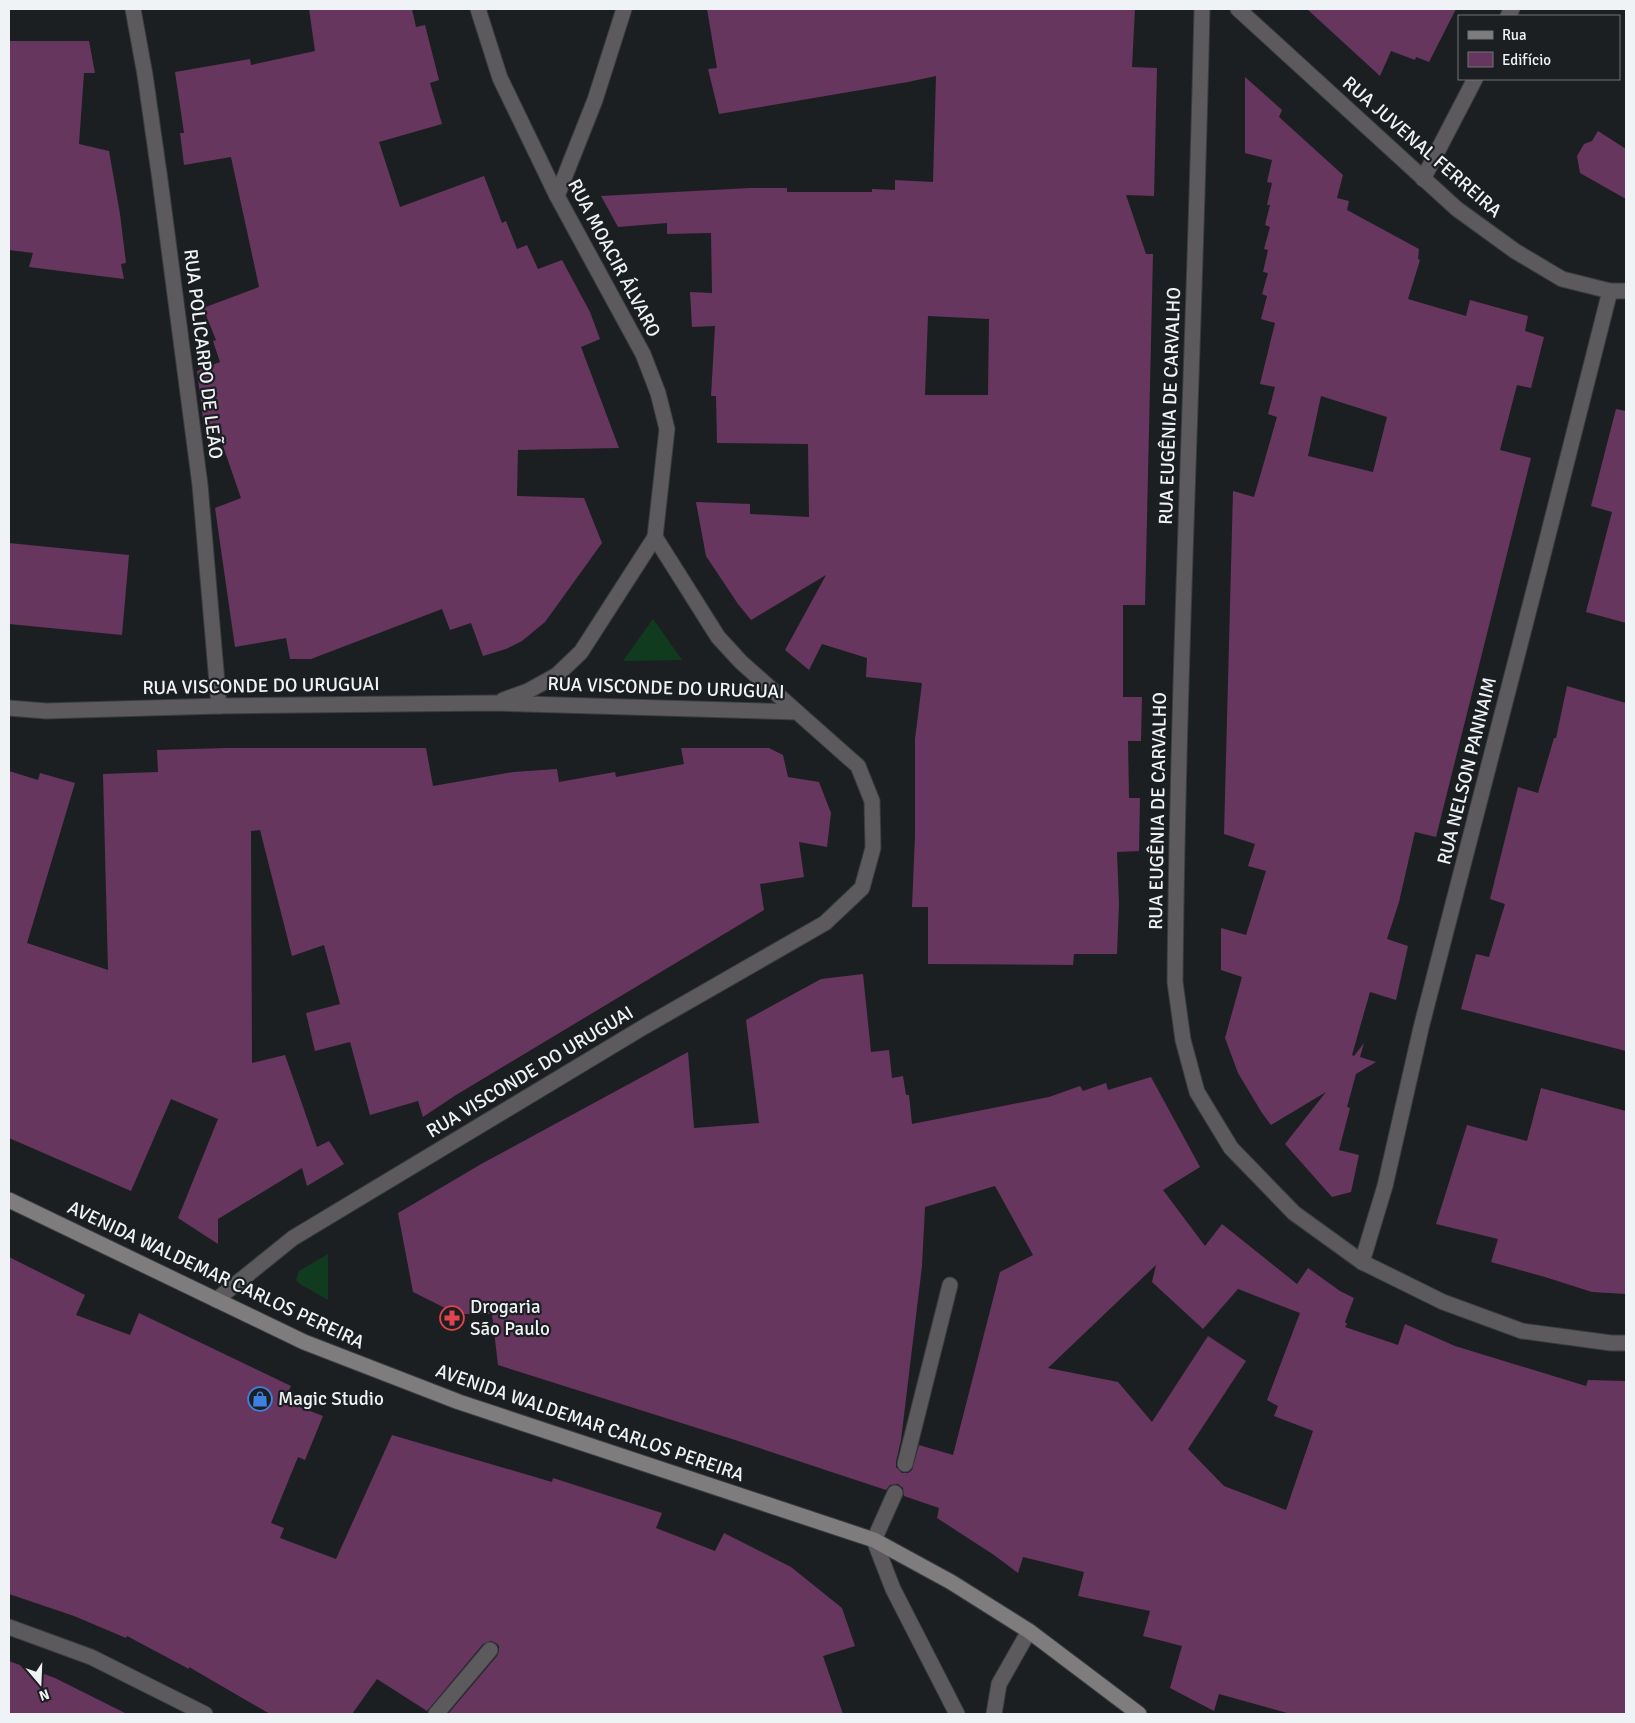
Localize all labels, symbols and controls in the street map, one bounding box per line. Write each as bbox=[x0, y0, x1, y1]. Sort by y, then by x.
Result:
legend bbox=[1458, 15, 1620, 80]
text: Rua bbox=[1502, 26, 1527, 44]
text: Edifício bbox=[1502, 51, 1551, 69]
street label: RUA JUVENAL FERREIRA bbox=[1337, 71, 1507, 223]
street label: RUA MOACIR ÁLVARO bbox=[562, 175, 666, 341]
street label: RUA POLICARPO DE LEÃO bbox=[178, 248, 228, 460]
street label: RUA EUGÊNIA DE CARVALHO bbox=[1154, 287, 1186, 525]
street label: RUA VISCONDE DO URUGUAI bbox=[142, 672, 380, 700]
street label: RUA VISCONDE DO URUGUAI bbox=[547, 672, 785, 704]
street label: RUA NELSON PANNAIM bbox=[1432, 675, 1502, 867]
street label: RUA EUGÊNIA DE CARVALHO bbox=[1144, 692, 1172, 930]
street label: RUA VISCONDE DO URUGUAI bbox=[422, 1001, 638, 1143]
street label: AVENIDA WALDEMAR CARLOS PEREIRA bbox=[64, 1196, 369, 1355]
place label: Drogaria São Paulo bbox=[470, 1295, 550, 1341]
pharmacy icon: Drogaria São Paulo bbox=[439, 1305, 465, 1331]
street label: AVENIDA WALDEMAR CARLOS PEREIRA bbox=[433, 1359, 748, 1487]
shop icon: Magic Studio bbox=[247, 1386, 273, 1412]
place label: Magic Studio bbox=[278, 1387, 384, 1411]
north arrow bbox=[15, 1658, 65, 1708]
text: N bbox=[37, 1685, 51, 1704]

